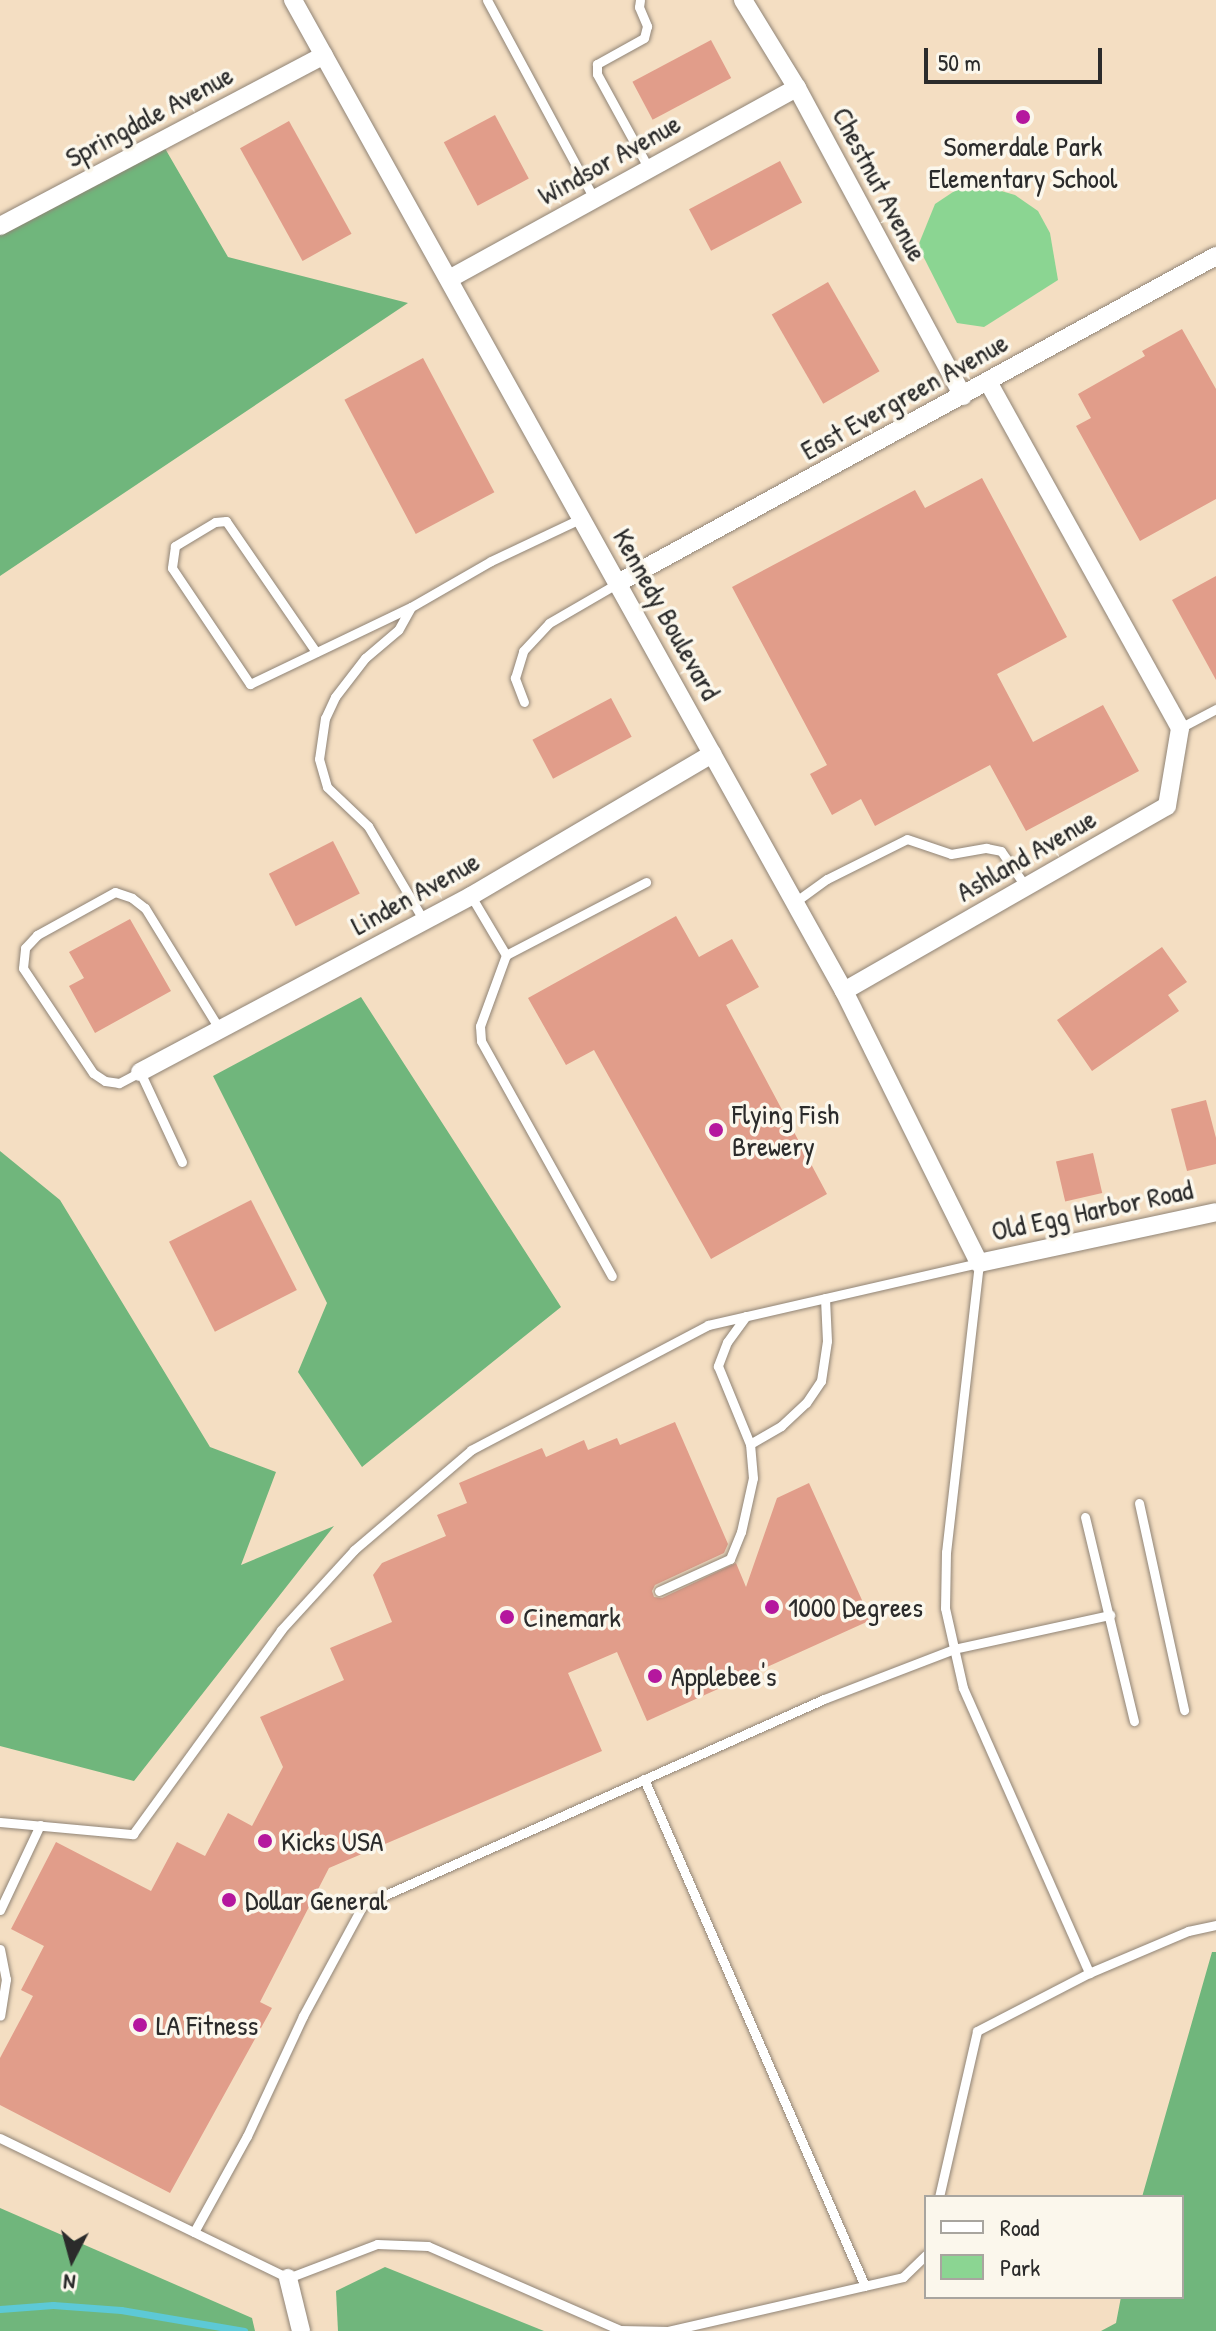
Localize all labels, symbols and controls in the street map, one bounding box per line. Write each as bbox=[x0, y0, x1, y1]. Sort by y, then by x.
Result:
scale bar bbox=[928, 32, 1106, 82]
text: 50 m bbox=[938, 46, 981, 78]
street label: Springdale Avenue bbox=[59, 58, 239, 174]
street label: Chestnut Avenue bbox=[825, 101, 935, 267]
street label: Windsor Avenue bbox=[532, 106, 686, 212]
marker: Somerdale Park Elementary School bbox=[1014, 108, 1032, 126]
place label: Somerdale Park Elementary School bbox=[929, 129, 1117, 195]
street label: East Evergreen Avenue bbox=[795, 325, 1013, 467]
street label: Kennedy Boulevard bbox=[606, 523, 728, 705]
street label: Ashland Avenue bbox=[950, 802, 1102, 908]
street label: Linden Avenue bbox=[345, 844, 485, 942]
place label: Flying Fish Brewery bbox=[732, 1097, 839, 1163]
marker: Flying Fish Brewery bbox=[707, 1121, 725, 1139]
street label: Old Egg Harbor Road bbox=[988, 1172, 1196, 1248]
place label: 1000 Degrees bbox=[788, 1590, 923, 1624]
marker: 1000 Degrees bbox=[763, 1598, 781, 1616]
place label: Cinemark bbox=[523, 1600, 621, 1634]
marker: Cinemark bbox=[498, 1608, 516, 1626]
place label: Applebee's bbox=[671, 1659, 776, 1693]
marker: Applebee's bbox=[646, 1667, 664, 1685]
place label: Kicks USA bbox=[281, 1824, 384, 1858]
marker: Kicks USA bbox=[256, 1832, 274, 1850]
place label: Dollar General bbox=[245, 1883, 387, 1917]
marker: Dollar General bbox=[220, 1891, 238, 1909]
place label: LA Fitness bbox=[156, 2008, 258, 2042]
marker: LA Fitness bbox=[131, 2016, 149, 2034]
legend bbox=[924, 2195, 1184, 2299]
text: Road bbox=[1000, 2211, 1039, 2243]
north arrow bbox=[32, 2219, 112, 2299]
text: Park bbox=[1000, 2251, 1040, 2283]
text: N bbox=[62, 2267, 77, 2298]

